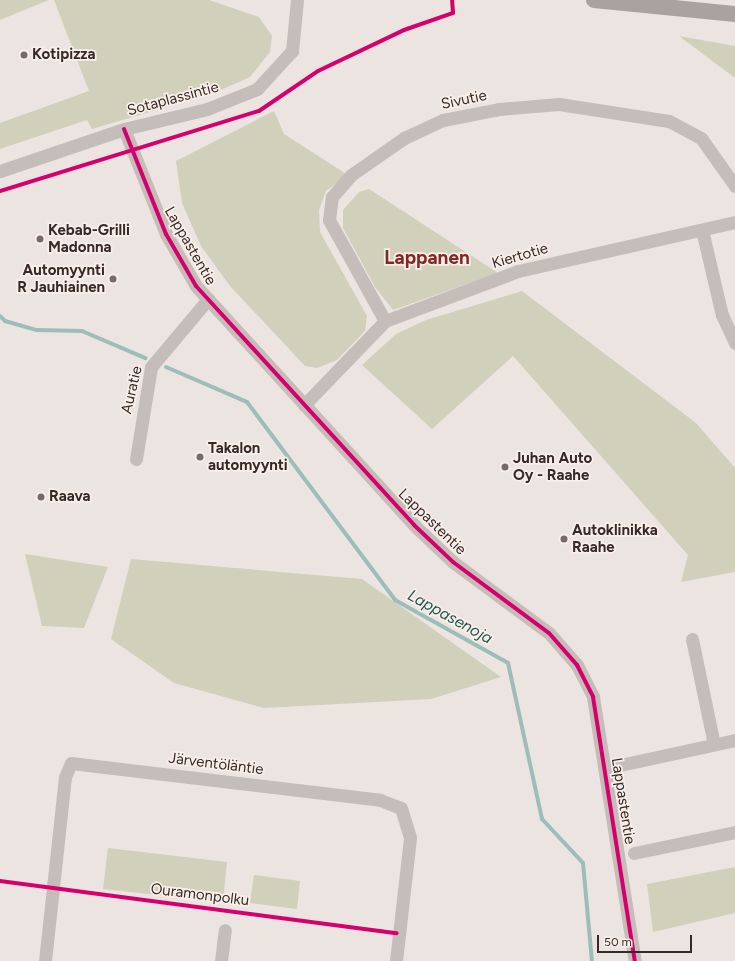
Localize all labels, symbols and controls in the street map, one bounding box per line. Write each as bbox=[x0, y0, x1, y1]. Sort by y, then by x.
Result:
place label: Kotipizza bbox=[32, 46, 95, 64]
marker: Kotipizza bbox=[19, 50, 29, 60]
street label: Sotaplassintie bbox=[125, 78, 221, 120]
street label: Sivutie bbox=[440, 86, 488, 114]
street label: Lappastentie bbox=[160, 204, 220, 288]
place label: Kebab-Grilli Madonna bbox=[48, 221, 130, 256]
marker: Kebab-Grilli Madonna bbox=[35, 234, 45, 244]
street label: Kiertotie bbox=[490, 239, 550, 273]
district label: Lappanen bbox=[384, 247, 470, 269]
place label: Automyynti R Jauhiainen bbox=[17, 261, 105, 296]
marker: Automyynti R Jauhiainen bbox=[108, 274, 118, 284]
street label: Auratie bbox=[118, 364, 146, 416]
place label: Takalon automyynti bbox=[208, 439, 288, 474]
place label: Juhan Auto Oy - Raahe bbox=[513, 449, 592, 484]
marker: Takalon automyynti bbox=[195, 452, 205, 462]
marker: Juhan Auto Oy - Raahe bbox=[500, 462, 510, 472]
street label: Lappastentie bbox=[394, 485, 470, 559]
place label: Raava bbox=[49, 488, 91, 506]
marker: Raava bbox=[36, 492, 46, 502]
place label: Autoklinikka Raahe bbox=[572, 521, 658, 556]
marker: Autoklinikka Raahe bbox=[559, 534, 569, 544]
water label: Lappasenoja bbox=[404, 586, 496, 648]
street label: Järventöläntie bbox=[167, 749, 265, 779]
street label: Lappastentie bbox=[607, 756, 639, 846]
street label: Ouramonpolku bbox=[150, 880, 250, 910]
scale bar bbox=[599, 927, 694, 953]
text: 50 m bbox=[604, 935, 632, 949]

